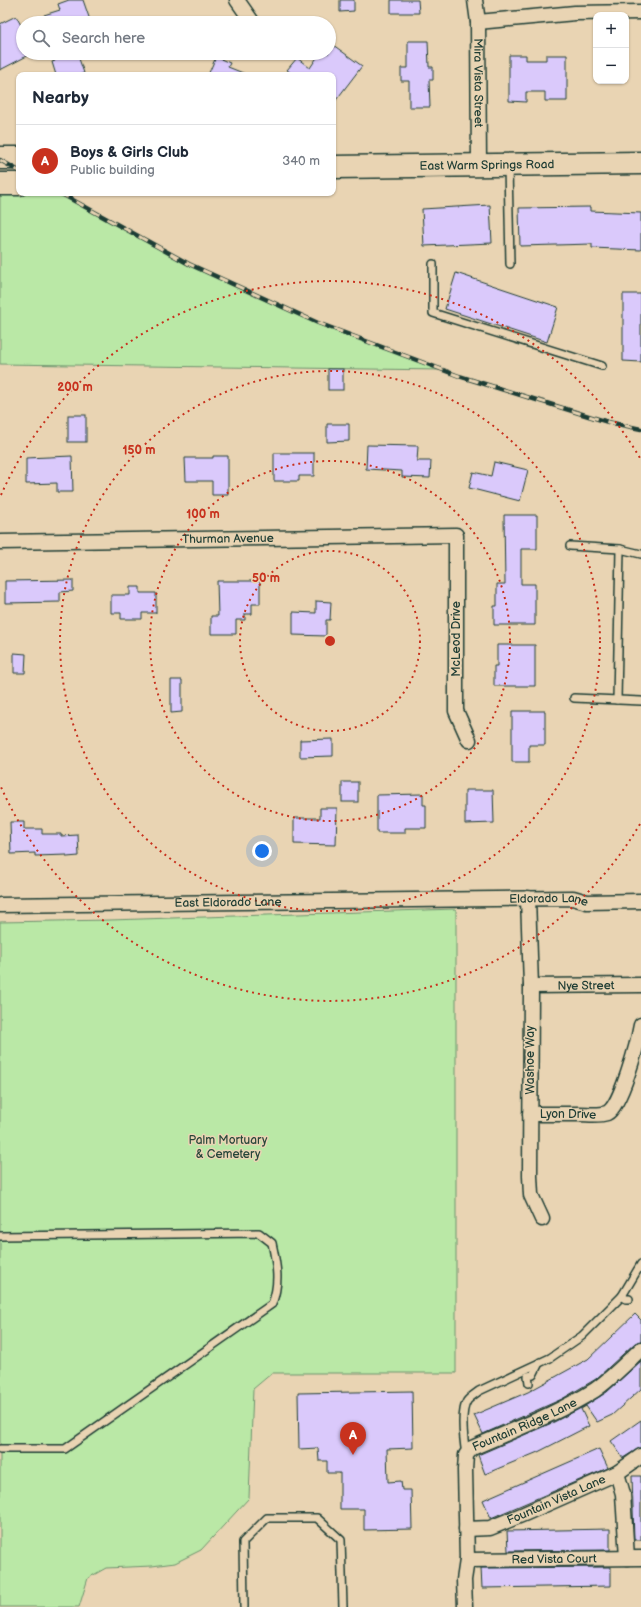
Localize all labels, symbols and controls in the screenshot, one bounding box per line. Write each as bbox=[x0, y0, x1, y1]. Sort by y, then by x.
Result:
map controls bbox=[593, 12, 629, 84]
button: + bbox=[593, 12, 629, 48]
search box bbox=[16, 16, 336, 60]
icon: search bbox=[30, 27, 52, 49]
text: Search here bbox=[62, 29, 145, 48]
street label: Mira Vista Street bbox=[471, 38, 486, 128]
button: − bbox=[593, 48, 629, 84]
text: Nearby bbox=[32, 88, 89, 108]
text: Boys & Girls Club bbox=[70, 143, 189, 162]
text: A bbox=[41, 153, 49, 169]
text: 340 m bbox=[282, 153, 320, 169]
street label: East Warm Springs Road bbox=[419, 157, 555, 173]
text: Public building bbox=[70, 162, 155, 178]
text: 200 m bbox=[57, 380, 93, 395]
text: 150 m bbox=[123, 443, 155, 458]
text: 100 m bbox=[186, 507, 220, 522]
street label: Thurman Avenue bbox=[182, 530, 274, 547]
text: 50 m bbox=[252, 571, 280, 586]
street label: McLeod Drive bbox=[449, 601, 464, 677]
centre of rings bbox=[323, 634, 337, 648]
your location bbox=[252, 841, 272, 861]
street label: Eldorado Lane bbox=[509, 890, 590, 910]
street label: East Eldorado Lane bbox=[174, 894, 282, 910]
street label: Nye Street bbox=[558, 978, 615, 993]
street label: Washoe Way bbox=[523, 1025, 538, 1094]
street label: Lyon Drive bbox=[540, 1107, 597, 1122]
park label: Palm Mortuary & Cemetery bbox=[189, 1133, 268, 1162]
street label: Fountain Ridge Lane bbox=[470, 1395, 579, 1454]
pin: A bbox=[340, 1422, 366, 1455]
street label: Fountain Vista Lane bbox=[505, 1471, 608, 1528]
street label: Red Vista Court bbox=[511, 1551, 597, 1567]

